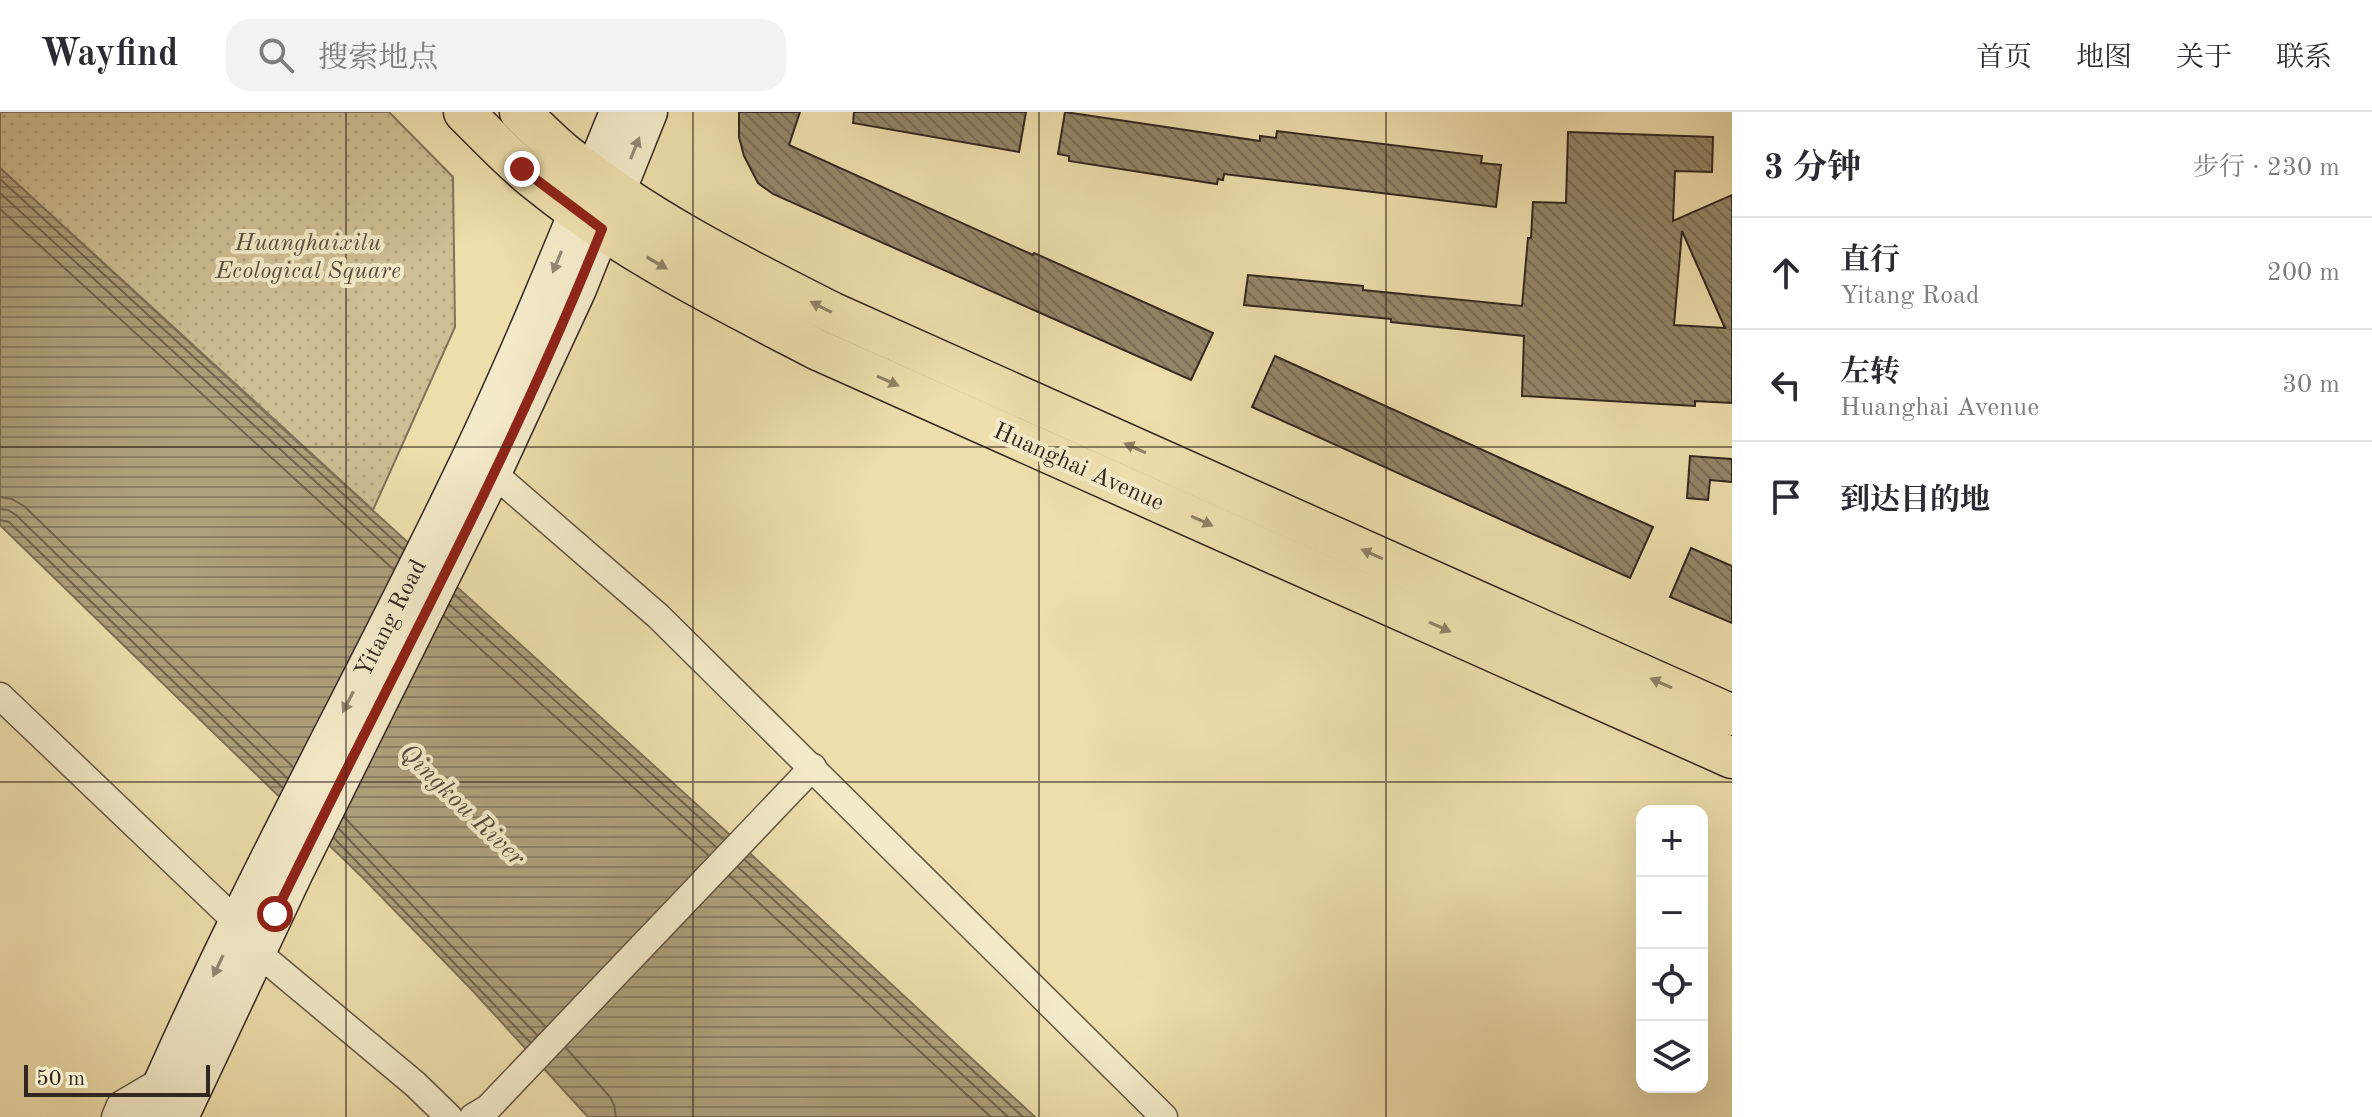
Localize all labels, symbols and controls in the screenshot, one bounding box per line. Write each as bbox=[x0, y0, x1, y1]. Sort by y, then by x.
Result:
search box bbox=[226, 19, 786, 91]
icon: search bbox=[254, 33, 298, 77]
text: Wayfind bbox=[40, 36, 178, 74]
text: 搜索地点 bbox=[318, 44, 438, 74]
text: 首页 bbox=[1976, 45, 2032, 73]
text: 地图 bbox=[2076, 45, 2132, 73]
text: 关于 bbox=[2176, 45, 2232, 73]
text: 联系 bbox=[2276, 45, 2332, 73]
one-way arrow bbox=[629, 136, 642, 160]
route end bbox=[504, 151, 540, 187]
text: 3 分钟 bbox=[1764, 152, 1861, 186]
text: 步行 · 230 m bbox=[2193, 155, 2340, 181]
park label: Huanghaixilu Ecological Square bbox=[214, 232, 401, 284]
text: 直行 bbox=[1840, 246, 1900, 276]
one-way arrow bbox=[550, 250, 563, 274]
icon: ahead bbox=[1764, 251, 1808, 295]
one-way arrow bbox=[646, 256, 668, 270]
text: 200 m bbox=[2267, 260, 2340, 286]
text: Yitang Road bbox=[1840, 283, 1980, 309]
one-way arrow bbox=[810, 301, 833, 314]
text: 左转 bbox=[1840, 358, 1900, 388]
icon: left bbox=[1764, 363, 1808, 407]
text: 30 m bbox=[2282, 372, 2340, 398]
one-way arrow bbox=[876, 374, 900, 388]
text: Huanghai Avenue bbox=[1840, 395, 2039, 421]
street label: Huanghai Avenue bbox=[989, 419, 1167, 516]
one-way arrow bbox=[1123, 442, 1147, 455]
icon: arrive bbox=[1764, 475, 1808, 519]
text: 到达目的地 bbox=[1840, 486, 1990, 516]
one-way arrow bbox=[1190, 515, 1214, 528]
one-way arrow bbox=[1361, 548, 1384, 561]
street label: Yitang Road bbox=[352, 556, 432, 682]
one-way arrow bbox=[1428, 621, 1451, 634]
one-way arrow bbox=[1649, 676, 1673, 690]
one-way arrow bbox=[341, 691, 354, 714]
water label: Qingkou River bbox=[394, 739, 530, 872]
map controls bbox=[1636, 805, 1708, 1093]
button: + bbox=[1636, 805, 1708, 877]
button: − bbox=[1636, 877, 1708, 949]
route start bbox=[257, 896, 293, 932]
button: locate bbox=[1636, 949, 1708, 1021]
one-way arrow bbox=[211, 954, 225, 978]
button: layers bbox=[1636, 1021, 1708, 1093]
scale bar bbox=[24, 1061, 210, 1097]
text: 50 m bbox=[36, 1068, 85, 1090]

